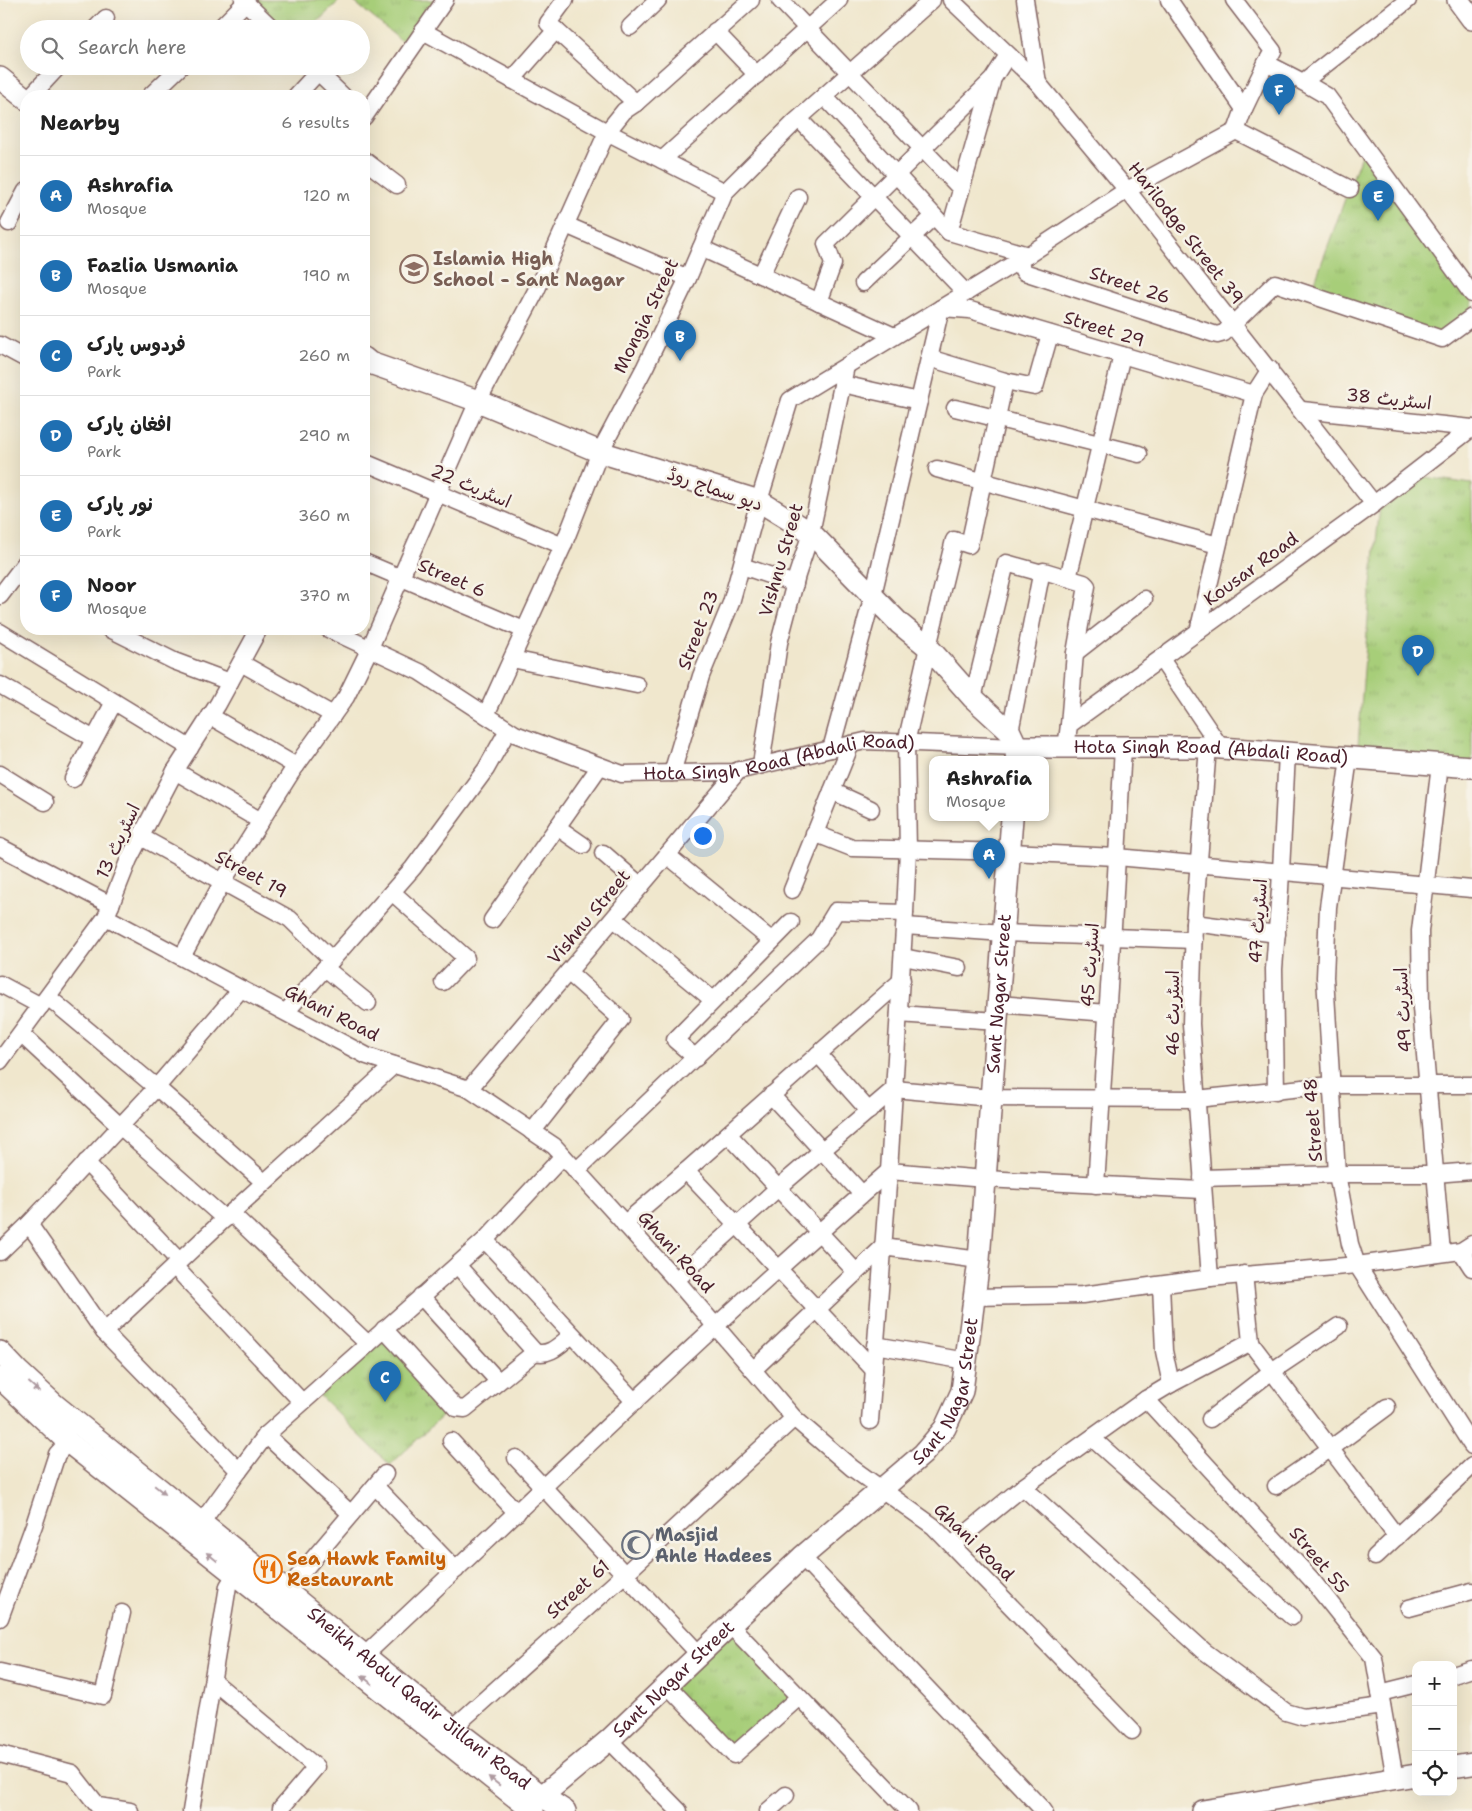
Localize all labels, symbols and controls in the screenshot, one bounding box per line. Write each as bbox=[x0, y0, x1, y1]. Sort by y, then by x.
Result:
search box bbox=[20, 20, 370, 75]
icon: search bbox=[38, 34, 66, 62]
text: Search here bbox=[78, 35, 187, 60]
pin: F bbox=[1263, 74, 1295, 115]
text: Nearby bbox=[40, 109, 120, 137]
text: 6 results bbox=[281, 112, 350, 133]
street label: Harilodge Street 39 bbox=[1123, 157, 1249, 309]
text: Ashrafia bbox=[87, 173, 173, 198]
pin: E bbox=[1362, 180, 1394, 221]
text: A bbox=[50, 185, 62, 206]
text: 120 m bbox=[303, 185, 350, 206]
text: Mosque bbox=[87, 198, 147, 219]
place label: Islamia High School - Sant Nagar bbox=[433, 247, 625, 292]
text: Fazlia Usmania bbox=[87, 253, 238, 278]
school or university icon: Islamia High School - Sant Nagar bbox=[399, 254, 429, 284]
street label: Mongia Street bbox=[608, 255, 684, 377]
street label: Street 26 bbox=[1087, 261, 1173, 309]
text: B bbox=[51, 265, 61, 286]
text: 190 m bbox=[303, 265, 350, 286]
text: Mosque bbox=[87, 278, 147, 299]
street label: Street 29 bbox=[1061, 305, 1147, 353]
pin: B bbox=[664, 320, 696, 361]
text: فردوس پارک bbox=[87, 332, 186, 357]
text: C bbox=[51, 345, 61, 366]
text: 260 m bbox=[298, 345, 350, 366]
text: Park bbox=[87, 361, 121, 382]
street label: اسٹریٹ 38 bbox=[1345, 383, 1433, 415]
text: افغان پارک bbox=[87, 412, 171, 437]
text: D bbox=[50, 425, 62, 446]
text: 290 m bbox=[298, 425, 350, 446]
text: Park bbox=[87, 441, 121, 462]
street label: اسٹریٹ 22 bbox=[427, 458, 515, 514]
street label: دیو سماج روڈ bbox=[664, 461, 766, 517]
text: نور پارک bbox=[87, 492, 153, 517]
street label: Vishnu Street bbox=[753, 500, 809, 619]
text: E bbox=[51, 505, 61, 526]
text: 360 m bbox=[298, 505, 350, 526]
text: Park bbox=[87, 521, 121, 542]
street label: Kousar Road bbox=[1199, 527, 1303, 611]
street label: Street 6 bbox=[414, 553, 490, 603]
text: Noor bbox=[87, 573, 137, 598]
text: F bbox=[51, 585, 61, 606]
text: 370 m bbox=[299, 585, 350, 606]
street label: Street 23 bbox=[672, 587, 724, 673]
text: Mosque bbox=[87, 598, 147, 619]
pin: D bbox=[1402, 635, 1434, 676]
street label: Hota Singh Road (Abdali Road) bbox=[643, 729, 915, 786]
street label: Hota Singh Road (Abdali Road) bbox=[1073, 735, 1349, 770]
popup bbox=[929, 756, 1049, 821]
text: Ashrafia bbox=[946, 766, 1032, 791]
text: Mosque bbox=[946, 791, 1006, 812]
street label: اسٹریٹ 13 bbox=[90, 800, 146, 882]
your location bbox=[690, 823, 716, 849]
pin: A bbox=[973, 838, 1005, 879]
street label: Street 19 bbox=[211, 844, 291, 904]
street label: Vishnu Street bbox=[542, 864, 636, 969]
street label: اسٹریٹ 47 bbox=[1243, 878, 1273, 964]
street label: Sant Nagar Street bbox=[981, 913, 1017, 1074]
street label: اسٹریٹ 45 bbox=[1075, 922, 1105, 1008]
street label: اسٹریٹ 49 bbox=[1389, 967, 1417, 1053]
street label: اسٹریٹ 46 bbox=[1161, 970, 1185, 1056]
street label: Ghani Road bbox=[281, 979, 383, 1047]
street label: Street 48 bbox=[1298, 1077, 1328, 1163]
street label: Ghani Road bbox=[633, 1206, 719, 1298]
street label: Sant Nagar Street bbox=[907, 1316, 983, 1470]
pin: C bbox=[369, 1361, 401, 1402]
one-way arrow bbox=[28, 1381, 40, 1393]
one-way arrow bbox=[153, 1484, 166, 1495]
street label: Ghani Road bbox=[929, 1498, 1019, 1586]
street label: Street 55 bbox=[1284, 1521, 1354, 1599]
place label: Masjid Ahle Hadees bbox=[655, 1523, 772, 1568]
mosque icon: Masjid Ahle Hadees bbox=[621, 1530, 651, 1560]
place label: Sea Hawk Family Restaurant bbox=[287, 1547, 446, 1592]
one-way arrow bbox=[206, 1552, 219, 1563]
restaurant icon: Sea Hawk Family Restaurant bbox=[253, 1554, 283, 1584]
street label: Street 61 bbox=[541, 1554, 615, 1624]
street label: Sheikh Abdul Qadir Jillani Road bbox=[302, 1601, 536, 1795]
street label: Sant Nagar Street bbox=[607, 1615, 740, 1743]
map controls bbox=[1412, 1661, 1457, 1796]
button: + bbox=[1412, 1661, 1457, 1706]
one-way arrow bbox=[360, 1675, 374, 1685]
button: − bbox=[1412, 1706, 1457, 1751]
button: locate bbox=[1412, 1751, 1457, 1796]
one-way arrow bbox=[488, 1775, 501, 1786]

